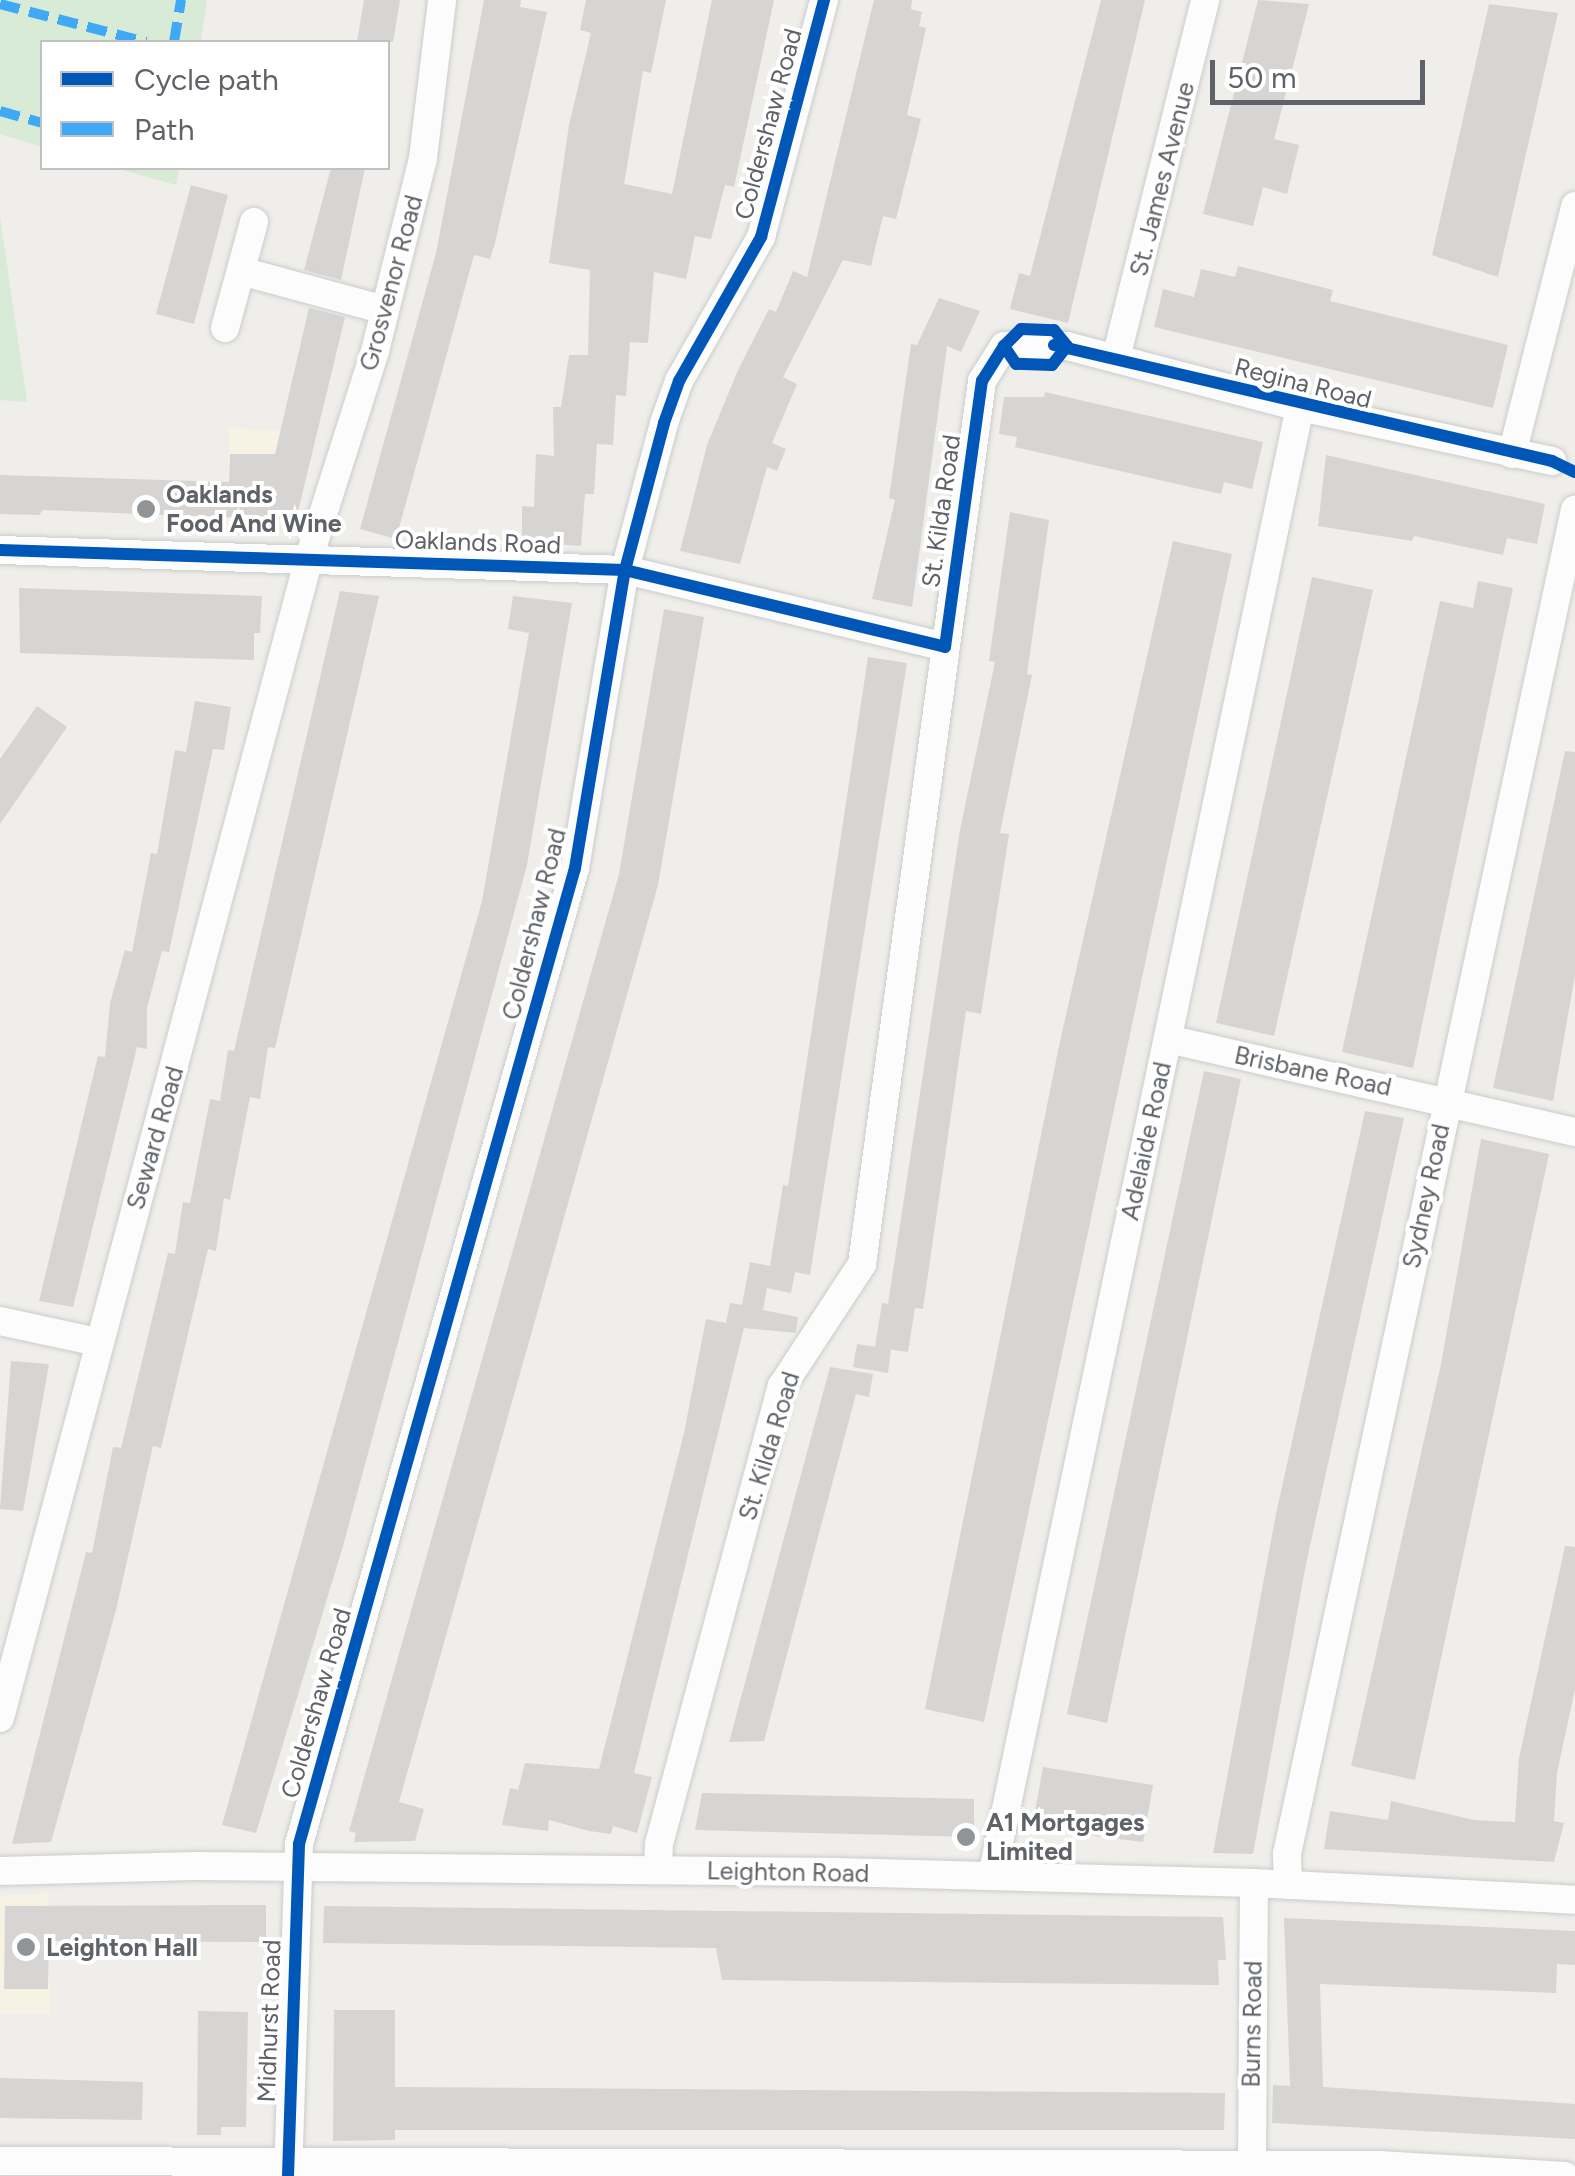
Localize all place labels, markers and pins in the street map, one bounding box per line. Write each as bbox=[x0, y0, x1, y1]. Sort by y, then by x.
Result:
place label: Oaklands Food And Wine bbox=[166, 480, 342, 539]
marker: Oaklands Food And Wine bbox=[135, 498, 157, 520]
place label: A1 Mortgages Limited bbox=[986, 1808, 1144, 1867]
marker: A1 Mortgages Limited bbox=[955, 1826, 977, 1848]
place label: Leighton Hall bbox=[46, 1932, 198, 1962]
marker: Leighton Hall bbox=[15, 1936, 37, 1958]

